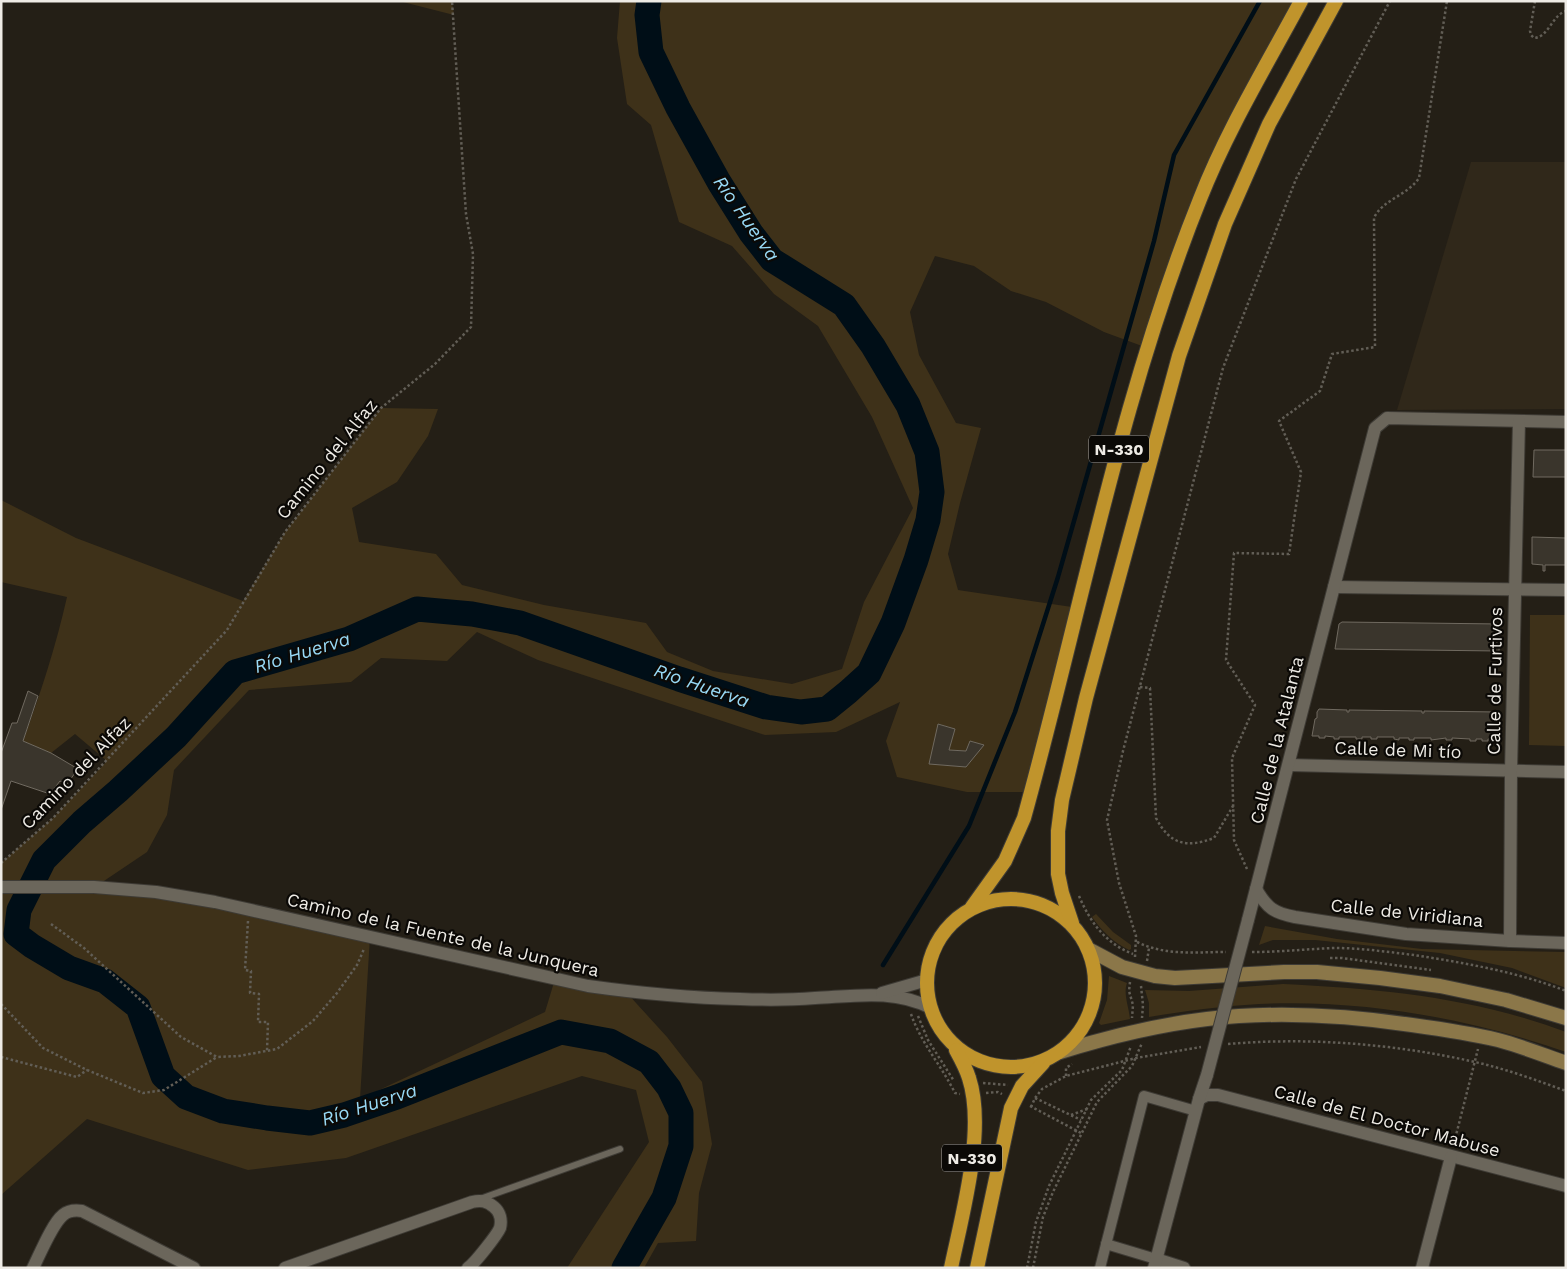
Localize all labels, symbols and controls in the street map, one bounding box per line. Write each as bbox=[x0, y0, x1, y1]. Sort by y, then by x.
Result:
water label: Río Huerva bbox=[709, 171, 785, 266]
street label: Camino del Alfaz bbox=[272, 394, 381, 523]
road number: N-330 bbox=[1089, 436, 1149, 462]
street label: Calle de Furtivos bbox=[1483, 607, 1506, 755]
water label: Río Huerva bbox=[251, 627, 353, 678]
street label: Calle de la Atalanta bbox=[1246, 654, 1308, 826]
water label: Río Huerva bbox=[651, 658, 753, 713]
street label: Camino del Alfaz bbox=[17, 712, 135, 833]
street label: Calle de Mi tío bbox=[1334, 737, 1462, 762]
street label: Camino de la Fuente de la Junquera bbox=[285, 888, 601, 981]
street label: Calle de Viridiana bbox=[1330, 894, 1484, 931]
water label: Río Huerva bbox=[318, 1078, 420, 1131]
street label: Calle de El Doctor Mabuse bbox=[1272, 1080, 1503, 1161]
road number: N-330 bbox=[942, 1144, 1002, 1172]

